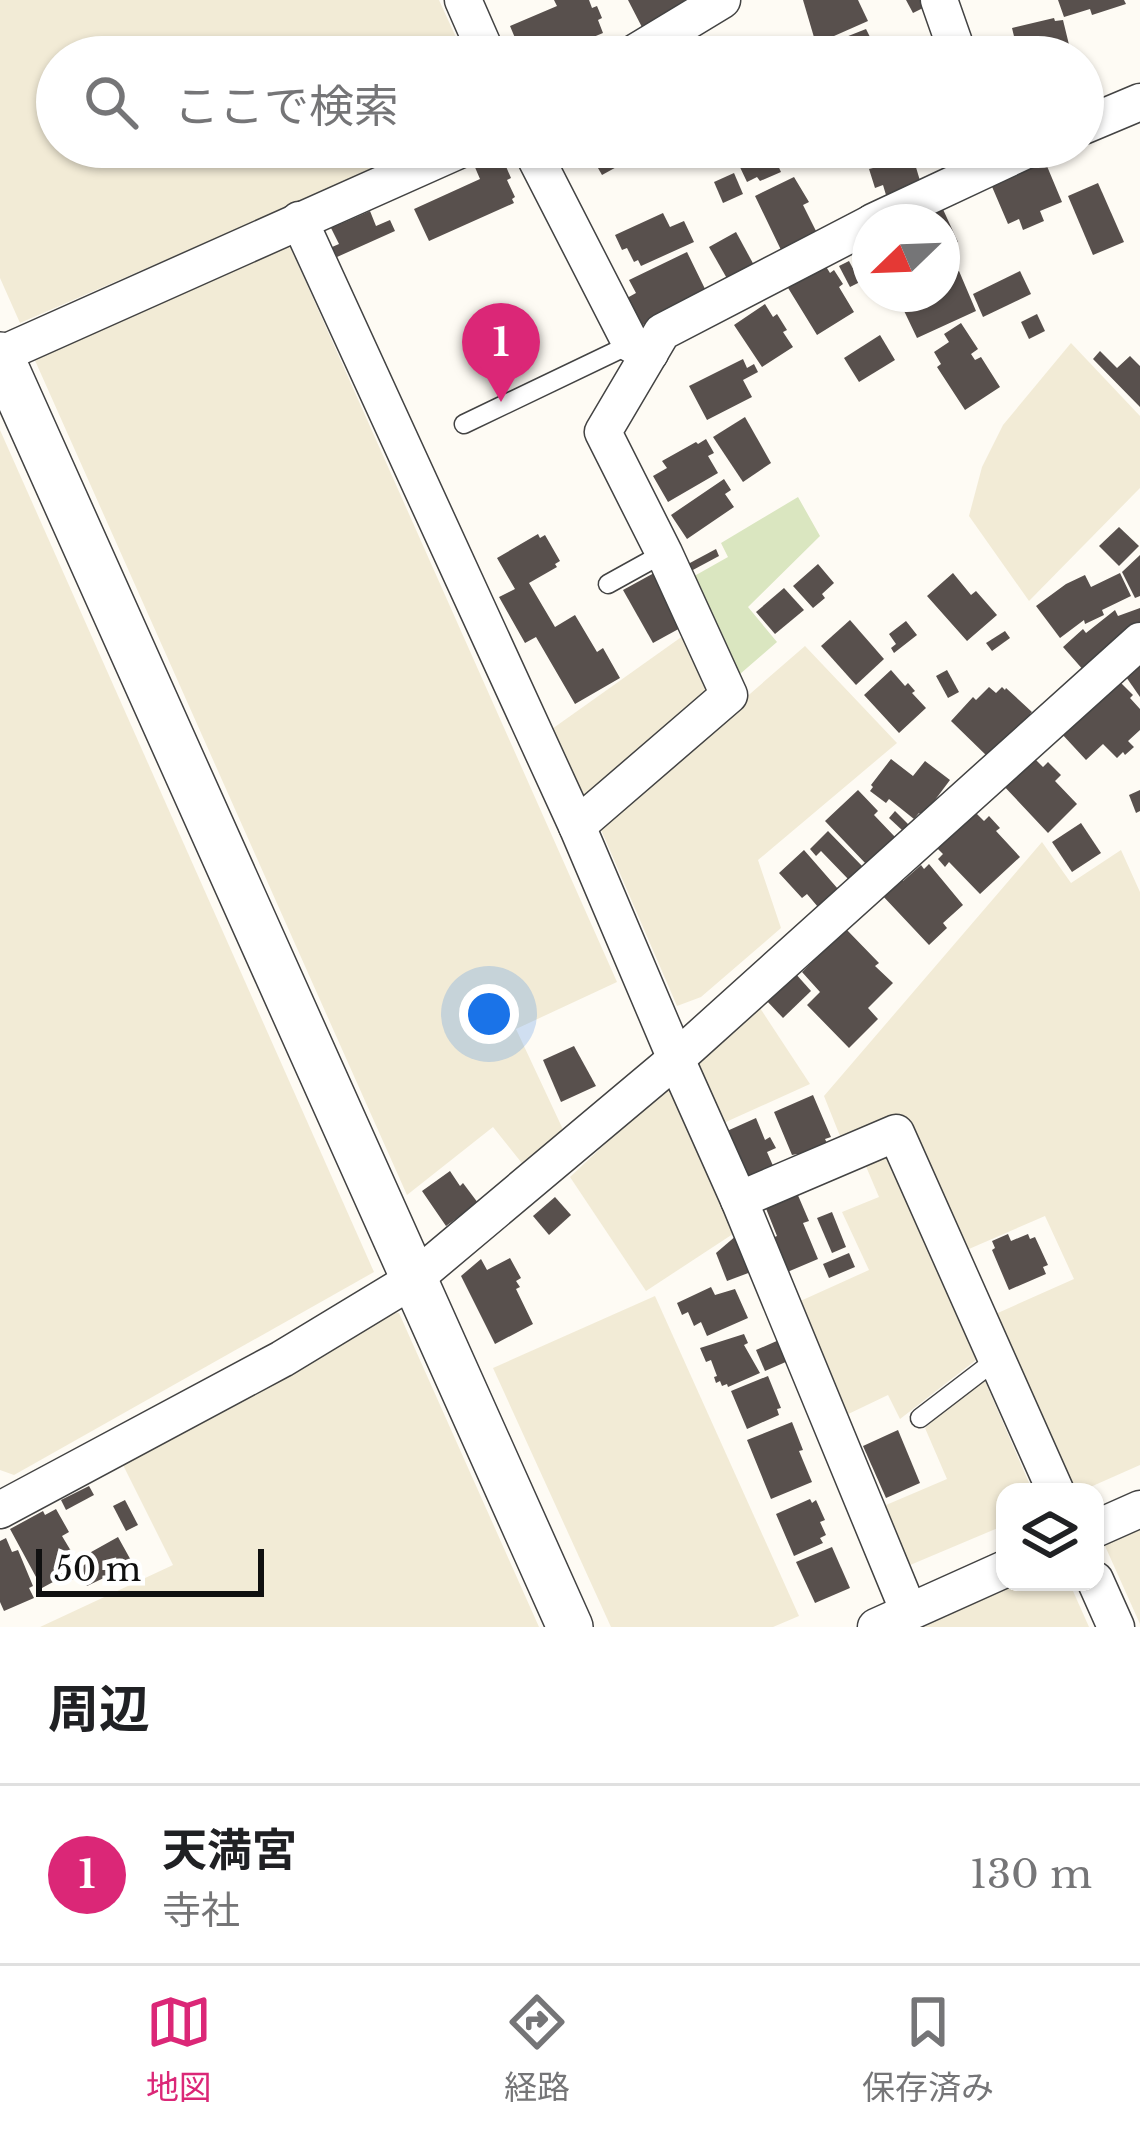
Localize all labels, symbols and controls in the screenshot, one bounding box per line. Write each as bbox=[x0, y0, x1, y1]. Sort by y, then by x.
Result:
search box bbox=[36, 36, 1104, 168]
icon: search bbox=[78, 69, 144, 135]
text: ここで検索 bbox=[174, 78, 399, 134]
north arrow bbox=[852, 204, 960, 312]
pin: 1 bbox=[462, 303, 540, 402]
your location bbox=[459, 984, 519, 1044]
map controls bbox=[996, 1483, 1104, 1591]
button: layers bbox=[996, 1483, 1104, 1591]
scale bar bbox=[36, 1543, 264, 1596]
text: 50 m bbox=[54, 1549, 141, 1590]
text: 周辺 bbox=[48, 1678, 150, 1741]
text: 天満宮 bbox=[162, 1822, 297, 1878]
text: 1 bbox=[78, 1850, 96, 1899]
text: 130 m bbox=[970, 1850, 1092, 1899]
text: 寺社 bbox=[162, 1886, 240, 1935]
tab: 地図 bbox=[146, 1989, 212, 2109]
tab: 経路 bbox=[504, 1989, 570, 2109]
tab: 保存済み bbox=[862, 1989, 994, 2109]

